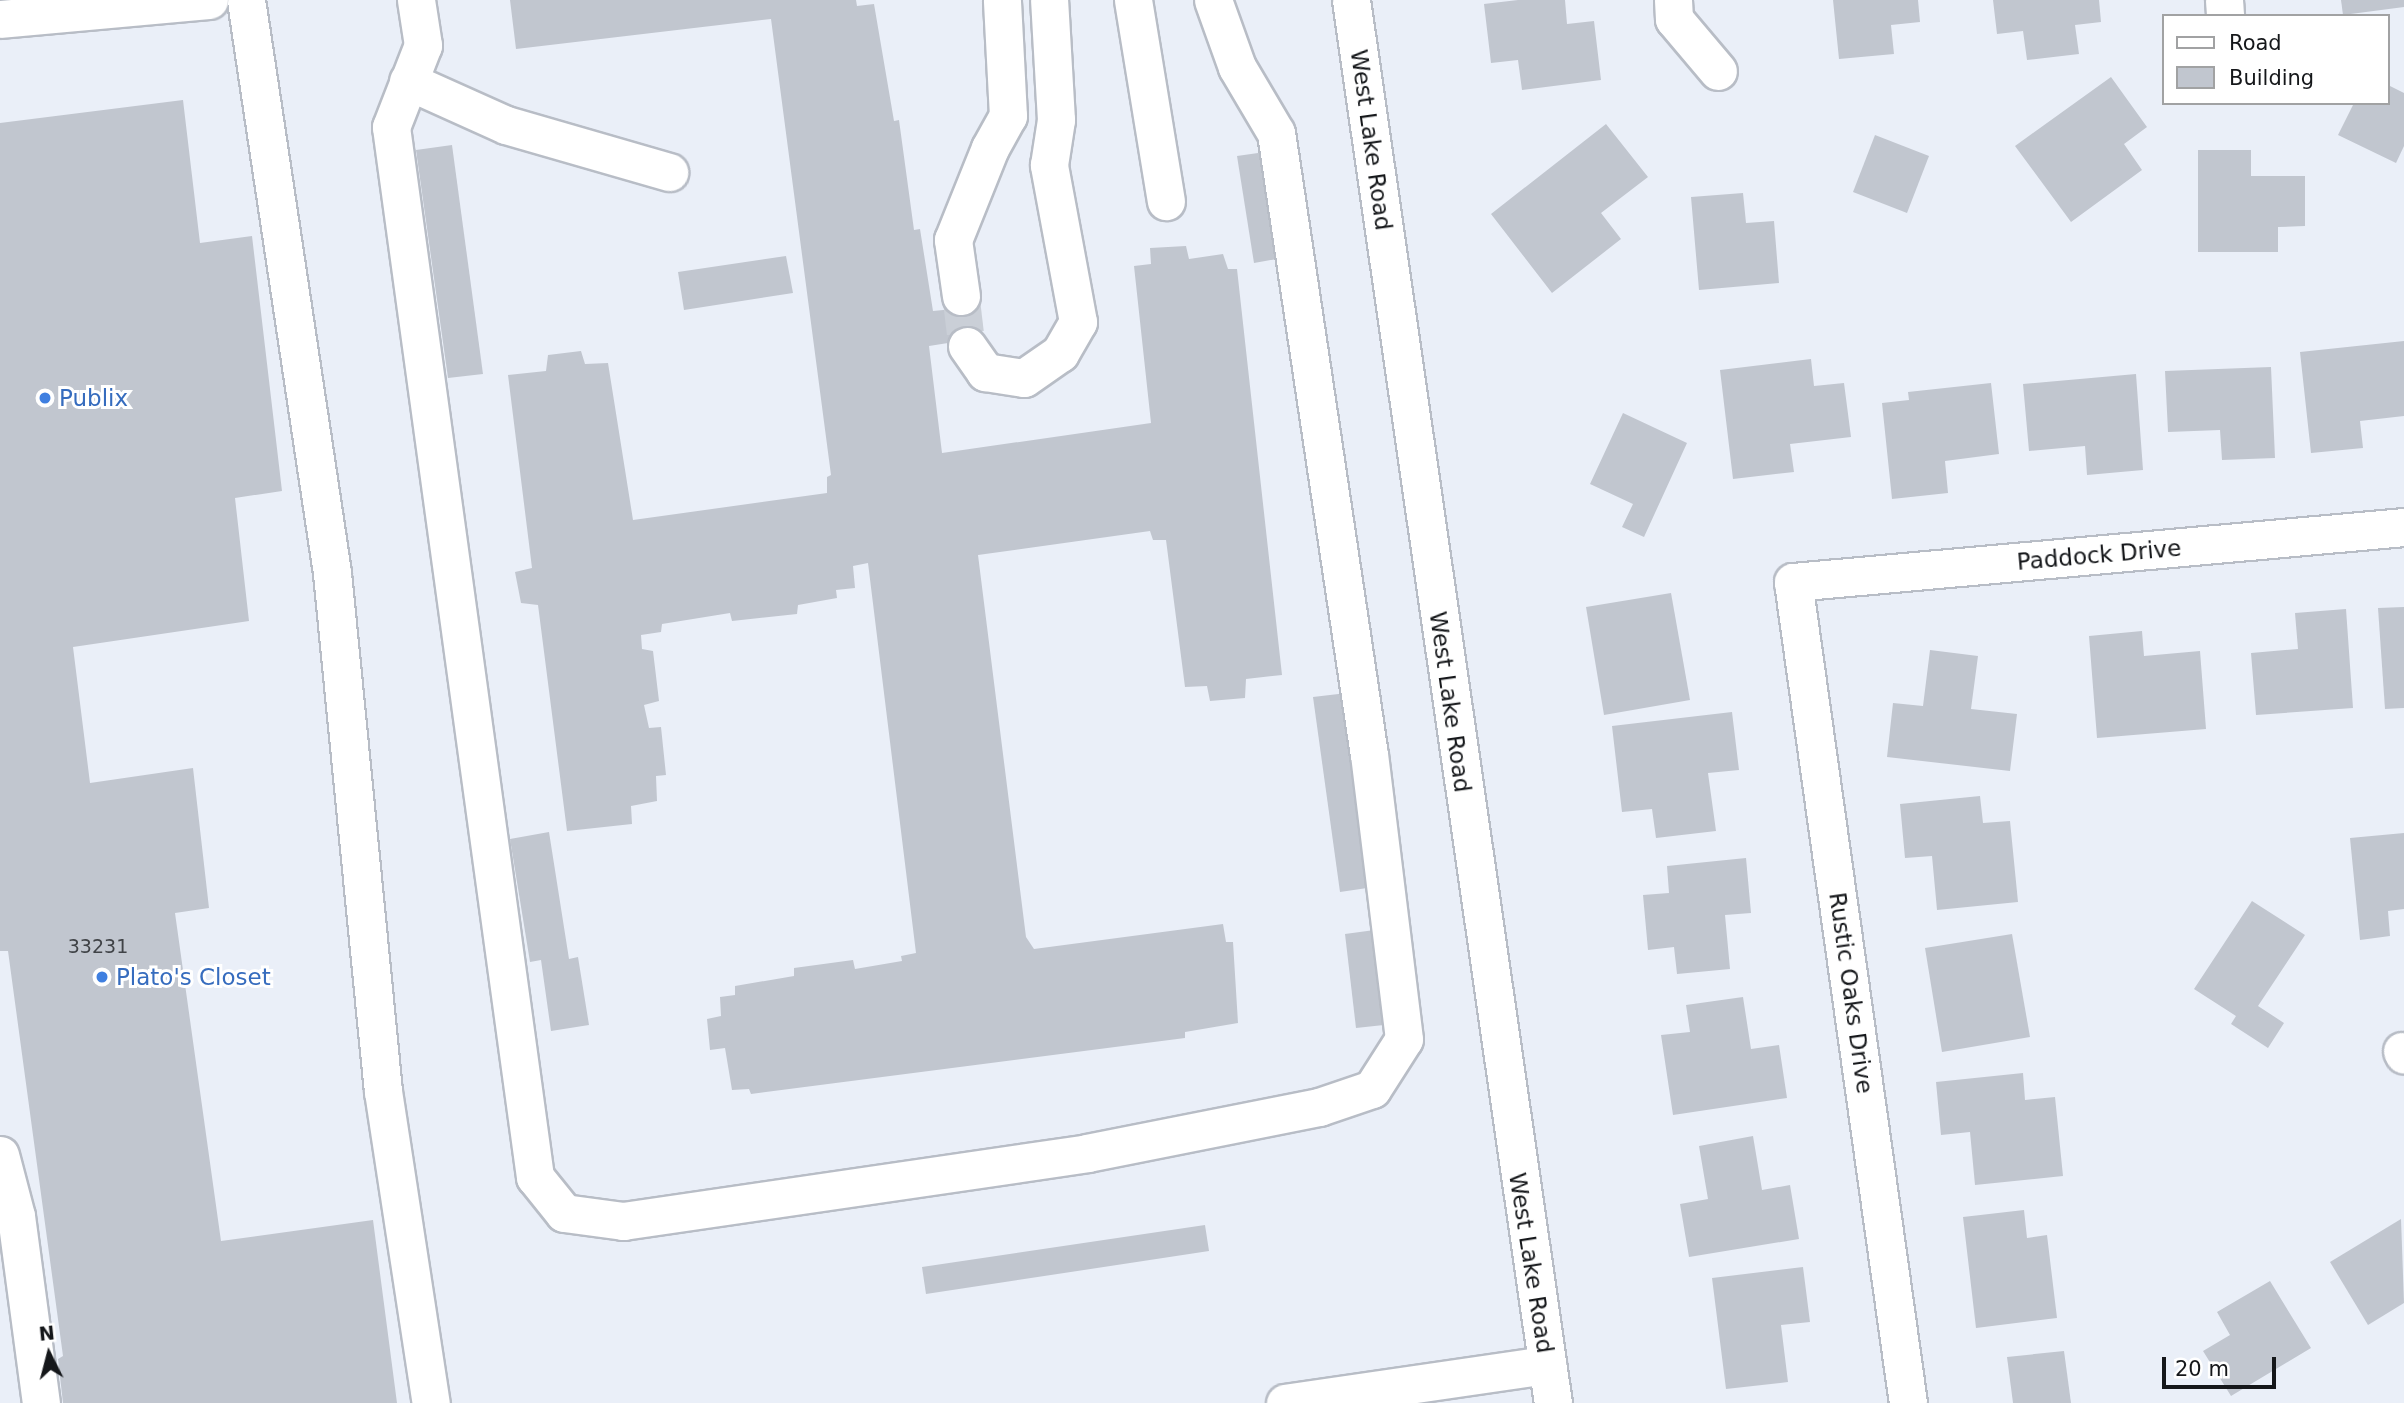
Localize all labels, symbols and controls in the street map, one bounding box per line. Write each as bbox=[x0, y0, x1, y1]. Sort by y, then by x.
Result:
legend bbox=[2162, 14, 2390, 105]
text: Road bbox=[2229, 31, 2282, 55]
street label: West Lake Road bbox=[1345, 48, 1397, 232]
text: Building bbox=[2229, 66, 2314, 90]
place label: Publix bbox=[59, 384, 128, 412]
marker: Publix bbox=[37, 390, 53, 406]
street label: Paddock Drive bbox=[2016, 534, 2182, 576]
street label: West Lake Road bbox=[1424, 610, 1476, 794]
street label: Rustic Oaks Drive bbox=[1823, 891, 1879, 1095]
house number: 33231 bbox=[68, 936, 128, 958]
place label: Plato's Closet bbox=[116, 963, 271, 991]
marker: Plato's Closet bbox=[94, 969, 110, 985]
street label: West Lake Road bbox=[1503, 1171, 1559, 1355]
north arrow bbox=[14, 1319, 84, 1389]
text: N bbox=[38, 1321, 56, 1345]
scale bar bbox=[2166, 1344, 2280, 1388]
text: 20 m bbox=[2175, 1357, 2229, 1381]

